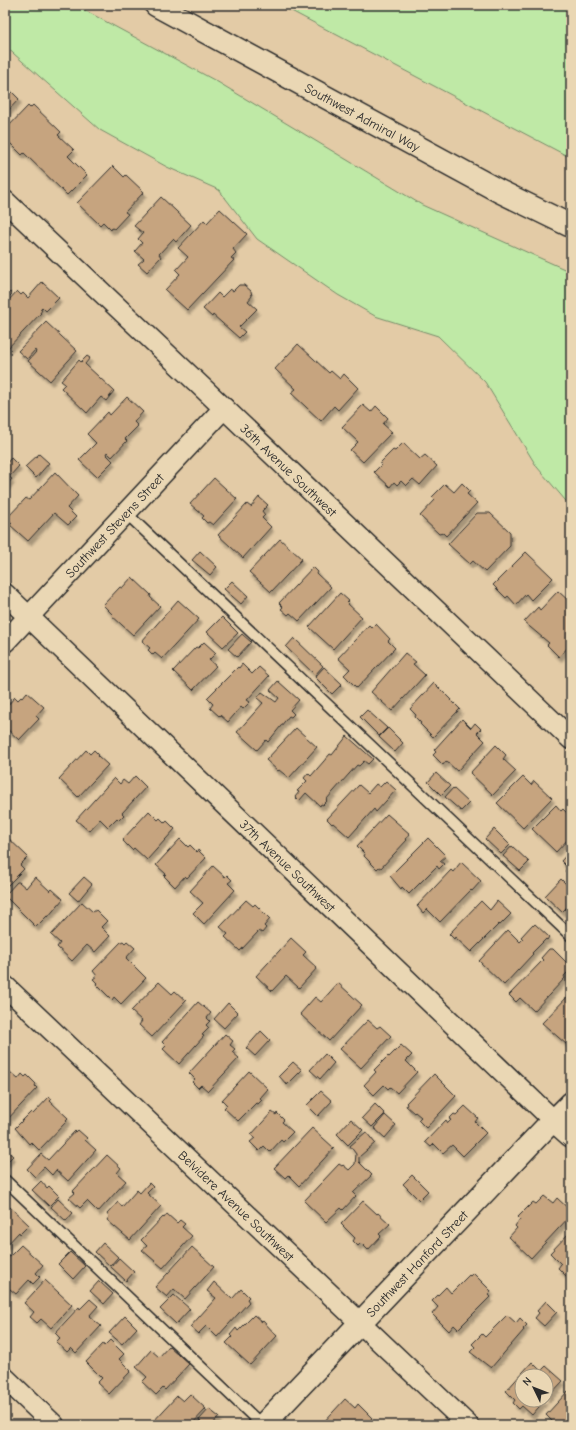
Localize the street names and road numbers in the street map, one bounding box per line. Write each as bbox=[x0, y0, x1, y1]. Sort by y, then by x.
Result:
street label: Southwest Admiral Way bbox=[302, 80, 423, 154]
street label: 36th Avenue Southwest bbox=[238, 421, 341, 520]
street label: Southwest Stevens Street bbox=[62, 469, 168, 580]
street label: 37th Avenue Southwest bbox=[237, 816, 340, 916]
street label: Belvidere Avenue Southwest bbox=[176, 1147, 298, 1265]
street label: Southwest Hanford Street bbox=[363, 1206, 472, 1320]

